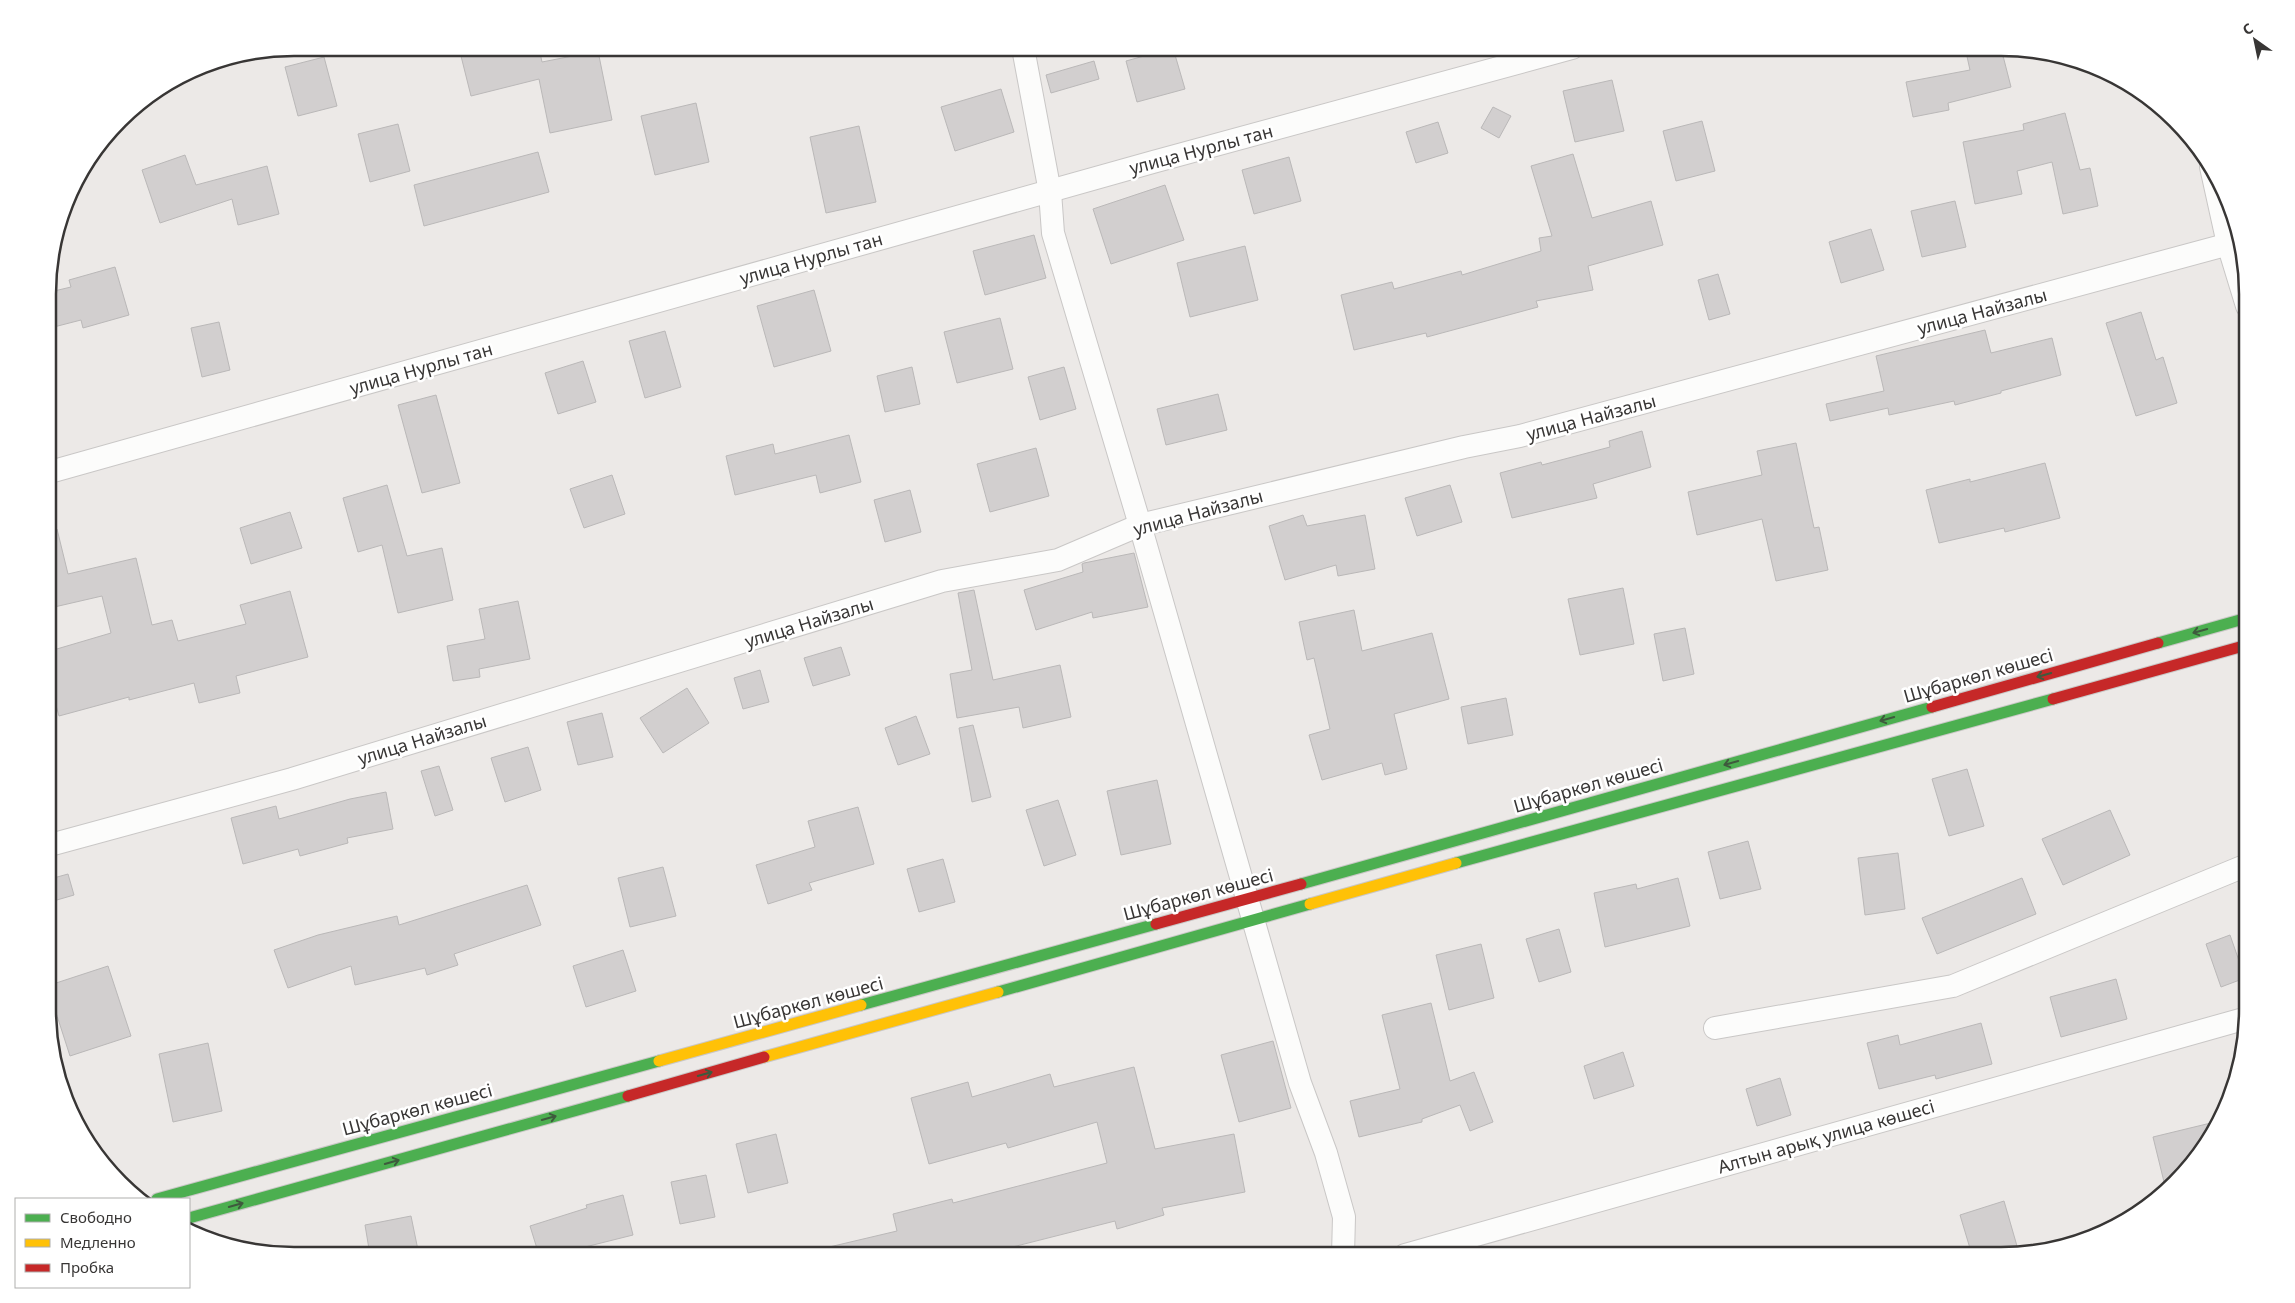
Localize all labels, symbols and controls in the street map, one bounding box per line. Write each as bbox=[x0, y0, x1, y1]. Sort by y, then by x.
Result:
north arrow bbox=[2230, 15, 2280, 65]
text: С bbox=[2239, 18, 2257, 39]
street label: улица Нурлы тан bbox=[1127, 118, 1275, 180]
street label: улица Нурлы тан bbox=[737, 226, 885, 290]
street label: улица Найзалы bbox=[1915, 282, 2049, 340]
street label: улица Нурлы тан bbox=[347, 336, 495, 400]
street label: улица Найзалы bbox=[1524, 388, 1658, 446]
street label: улица Найзалы bbox=[1131, 483, 1265, 541]
street label: улица Найзалы bbox=[742, 591, 876, 653]
one-way arrow bbox=[2192, 627, 2208, 637]
street label: Шұбаркөл көшесі bbox=[1900, 642, 2056, 708]
one-way arrow bbox=[2036, 671, 2052, 681]
street label: улица Найзалы bbox=[355, 708, 489, 770]
one-way arrow bbox=[1880, 715, 1896, 724]
street label: Шұбаркөл көшесі bbox=[1510, 752, 1666, 818]
one-way arrow bbox=[1723, 759, 1739, 768]
street label: Шұбаркөл көшесі bbox=[1120, 862, 1276, 926]
street label: Шұбаркөл көшесі bbox=[730, 970, 886, 1034]
one-way arrow bbox=[697, 1069, 713, 1078]
street label: Шұбаркөл көшесі bbox=[339, 1077, 495, 1141]
street label: Алтын арық улица көшесі bbox=[1715, 1094, 1937, 1178]
one-way arrow bbox=[540, 1112, 556, 1122]
one-way arrow bbox=[384, 1156, 400, 1166]
legend bbox=[15, 1198, 190, 1288]
one-way arrow bbox=[227, 1200, 243, 1210]
text: Свободно bbox=[60, 1207, 132, 1227]
text: Медленно bbox=[60, 1232, 136, 1252]
text: Пробка bbox=[60, 1257, 114, 1277]

